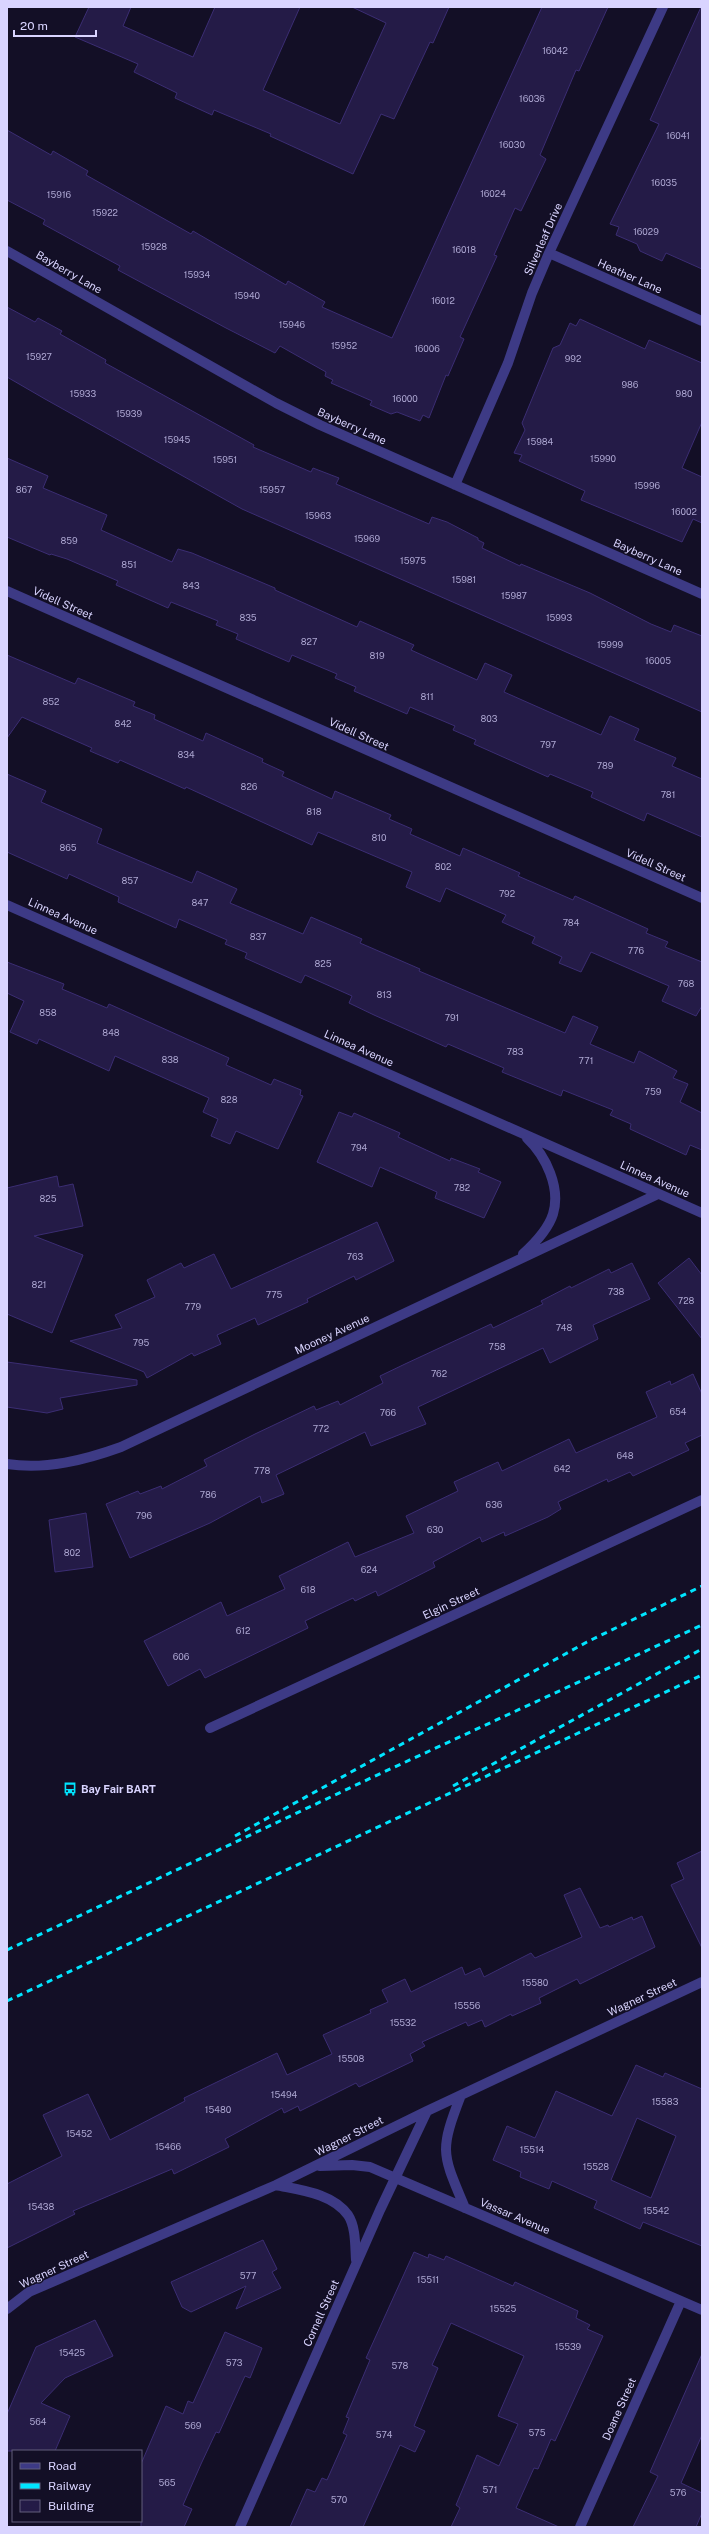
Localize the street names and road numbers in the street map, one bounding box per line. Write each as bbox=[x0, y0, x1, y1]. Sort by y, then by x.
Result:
street label: Silverleaf Drive bbox=[522, 201, 564, 277]
street label: Bayberry Lane bbox=[34, 248, 104, 296]
street label: Heather Lane bbox=[596, 256, 664, 296]
street label: Bayberry Lane bbox=[316, 405, 388, 447]
street label: Bayberry Lane bbox=[612, 536, 684, 578]
street label: Videll Street bbox=[31, 584, 95, 622]
street label: Videll Street bbox=[327, 715, 391, 753]
street label: Videll Street bbox=[624, 846, 688, 884]
street label: Linnea Avenue bbox=[27, 895, 99, 937]
street label: Linnea Avenue bbox=[323, 1027, 395, 1069]
street label: Linnea Avenue bbox=[619, 1158, 691, 1200]
street label: Mooney Avenue bbox=[293, 1311, 371, 1357]
street label: Elgin Street bbox=[421, 1585, 481, 1621]
street label: Wagner Street bbox=[606, 1976, 678, 2018]
street label: Wagner Street bbox=[313, 2114, 385, 2158]
street label: Vassar Avenue bbox=[478, 2196, 552, 2236]
street label: Wagner Street bbox=[18, 2248, 90, 2290]
street label: Cornell Street bbox=[301, 2278, 341, 2348]
street label: Doane Street bbox=[600, 2376, 638, 2442]

